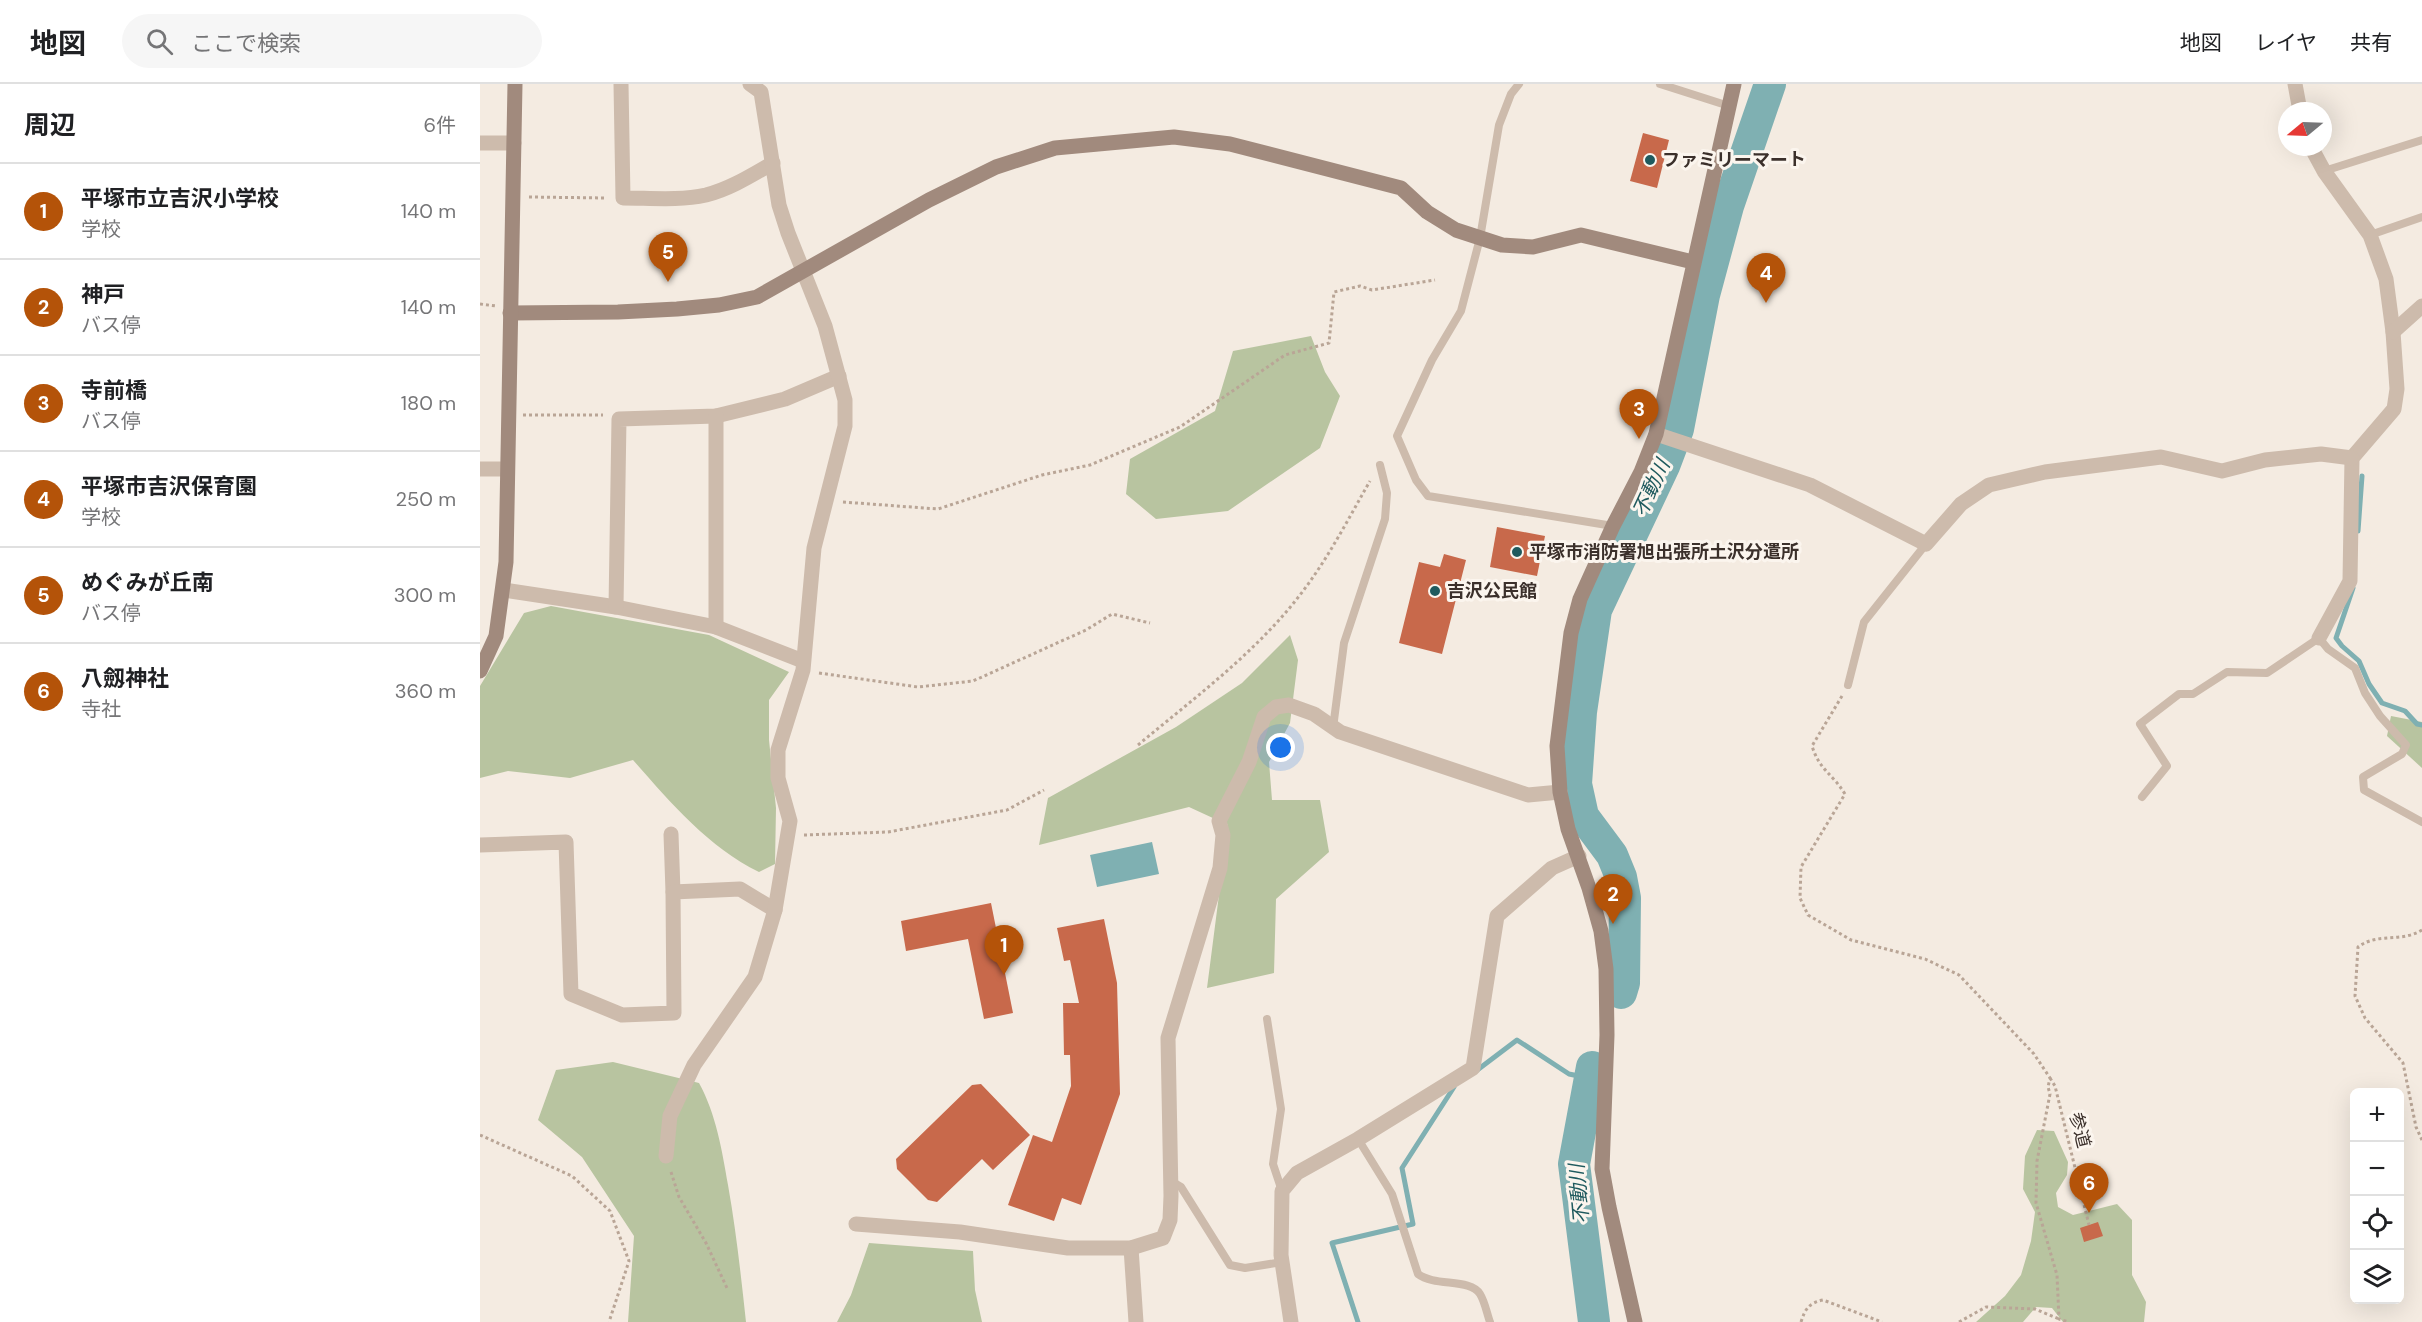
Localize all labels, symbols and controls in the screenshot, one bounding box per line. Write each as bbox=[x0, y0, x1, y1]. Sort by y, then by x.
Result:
search box bbox=[122, 14, 542, 68]
text: 地図 bbox=[30, 25, 86, 62]
icon: search bbox=[143, 25, 176, 58]
text: ここで検索 bbox=[191, 29, 301, 58]
text: 地図 bbox=[2180, 29, 2222, 57]
text: レイヤ bbox=[2255, 29, 2317, 57]
text: 共有 bbox=[2350, 29, 2392, 57]
north arrow bbox=[2278, 102, 2332, 156]
text: 周辺 bbox=[24, 108, 76, 142]
text: 6件 bbox=[423, 112, 456, 138]
place label: ファミリーマート bbox=[1662, 148, 1806, 172]
marker: ファミリーマート bbox=[1643, 153, 1657, 167]
text: 平塚市立吉沢小学校 bbox=[81, 184, 279, 213]
text: 1 bbox=[40, 198, 47, 224]
text: 140 m bbox=[401, 198, 456, 224]
text: 学校 bbox=[81, 216, 121, 242]
pin: 5 bbox=[648, 232, 687, 282]
pin: 4 bbox=[1746, 254, 1786, 303]
text: 神戸 bbox=[81, 280, 125, 309]
text: 2 bbox=[38, 294, 49, 320]
text: 140 m bbox=[401, 294, 456, 320]
text: バス停 bbox=[81, 312, 141, 338]
text: 寺前橋 bbox=[81, 376, 147, 405]
text: 3 bbox=[37, 390, 50, 416]
text: 180 m bbox=[401, 390, 456, 416]
pin: 3 bbox=[1620, 390, 1658, 439]
text: バス停 bbox=[81, 408, 141, 434]
water label: 不動川 bbox=[1627, 454, 1676, 521]
text: 平塚市吉沢保育園 bbox=[81, 472, 257, 501]
text: 4 bbox=[37, 486, 50, 512]
text: 250 m bbox=[395, 486, 456, 512]
text: 学校 bbox=[81, 504, 121, 530]
place label: 平塚市消防署旭出張所土沢分遣所 bbox=[1529, 540, 1799, 564]
marker: 平塚市消防署旭出張所土沢分遣所 bbox=[1510, 545, 1524, 559]
text: めぐみが丘南 bbox=[81, 568, 214, 597]
place label: 吉沢公民館 bbox=[1447, 579, 1537, 603]
text: 5 bbox=[37, 582, 50, 608]
text: 300 m bbox=[394, 582, 456, 608]
marker: 吉沢公民館 bbox=[1428, 584, 1442, 598]
text: バス停 bbox=[81, 600, 141, 626]
text: 八劔神社 bbox=[81, 664, 169, 693]
text: 6 bbox=[37, 678, 50, 704]
text: 360 m bbox=[395, 678, 456, 704]
text: 寺社 bbox=[81, 696, 121, 722]
your location bbox=[1266, 733, 1295, 762]
pin: 2 bbox=[1594, 874, 1632, 924]
pin: 1 bbox=[984, 926, 1024, 975]
map controls bbox=[2350, 1088, 2404, 1304]
button: + bbox=[2350, 1088, 2404, 1142]
street label: 参道 bbox=[2064, 1110, 2096, 1150]
button: − bbox=[2350, 1142, 2404, 1196]
water label: 不動川 bbox=[1563, 1161, 1595, 1225]
pin: 6 bbox=[2070, 1164, 2108, 1213]
button: locate bbox=[2350, 1196, 2404, 1250]
button: layers bbox=[2350, 1250, 2404, 1304]

